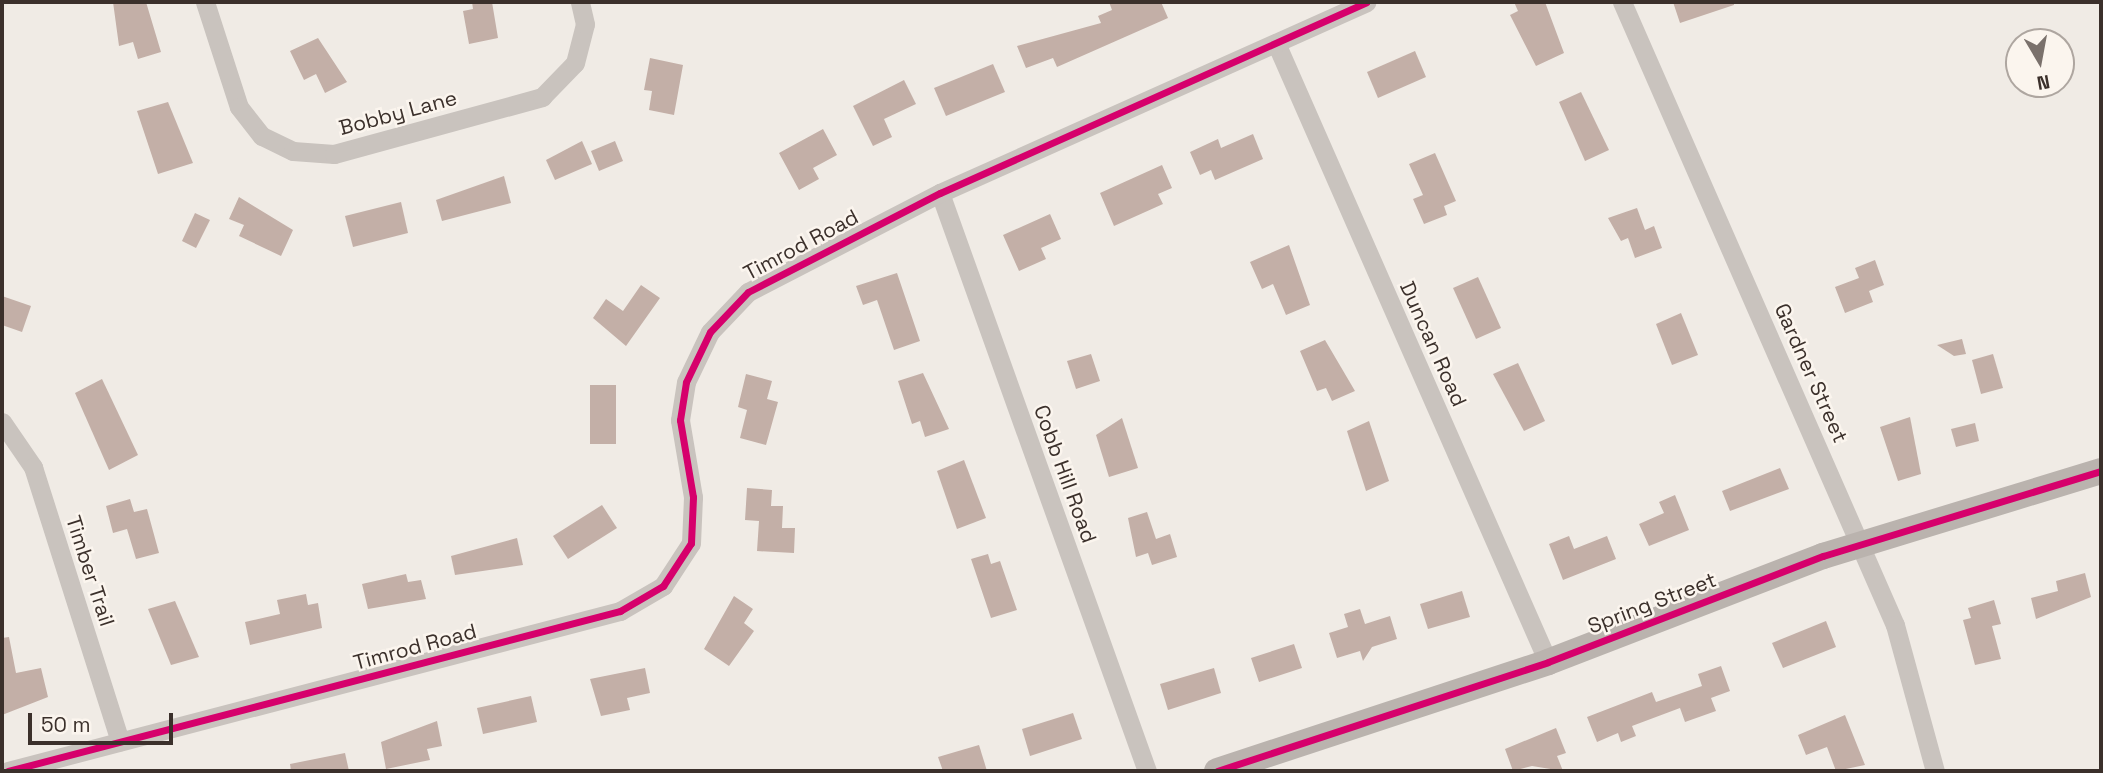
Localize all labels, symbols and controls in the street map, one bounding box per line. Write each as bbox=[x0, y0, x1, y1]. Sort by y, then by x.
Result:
north arrow bbox=[2005, 28, 2075, 98]
text: N bbox=[2035, 69, 2052, 96]
street label: Bobby Lane bbox=[336, 85, 460, 141]
street label: Timrod Road bbox=[739, 204, 863, 286]
street label: Duncan Road bbox=[1394, 278, 1472, 410]
street label: Gardner Street bbox=[1769, 299, 1853, 447]
street label: Cobb Hill Road bbox=[1028, 402, 1102, 546]
street label: Timber Trail bbox=[60, 512, 120, 630]
street label: Spring Street bbox=[1584, 567, 1720, 639]
street label: Timrod Road bbox=[351, 618, 479, 676]
scale bar bbox=[32, 700, 177, 744]
text: 50 m bbox=[41, 711, 91, 738]

